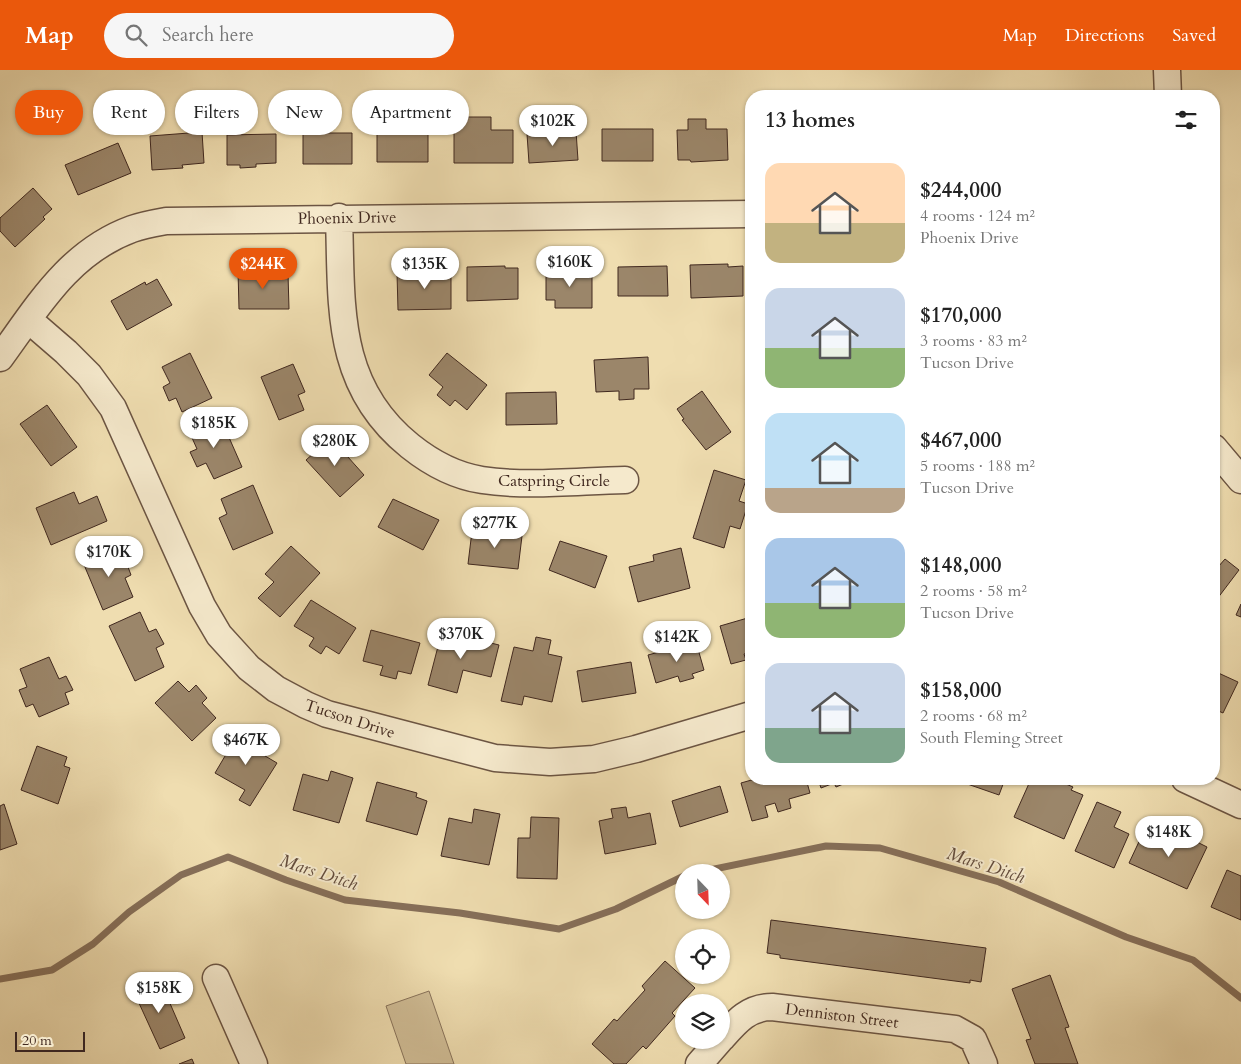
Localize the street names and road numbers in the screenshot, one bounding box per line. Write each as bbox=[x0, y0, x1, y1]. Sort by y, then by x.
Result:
street label: Phoenix Drive bbox=[297, 206, 397, 230]
street label: Catspring Circle bbox=[498, 470, 610, 492]
street label: Tucson Drive bbox=[302, 694, 398, 744]
street label: Denniston Street bbox=[784, 998, 900, 1034]

